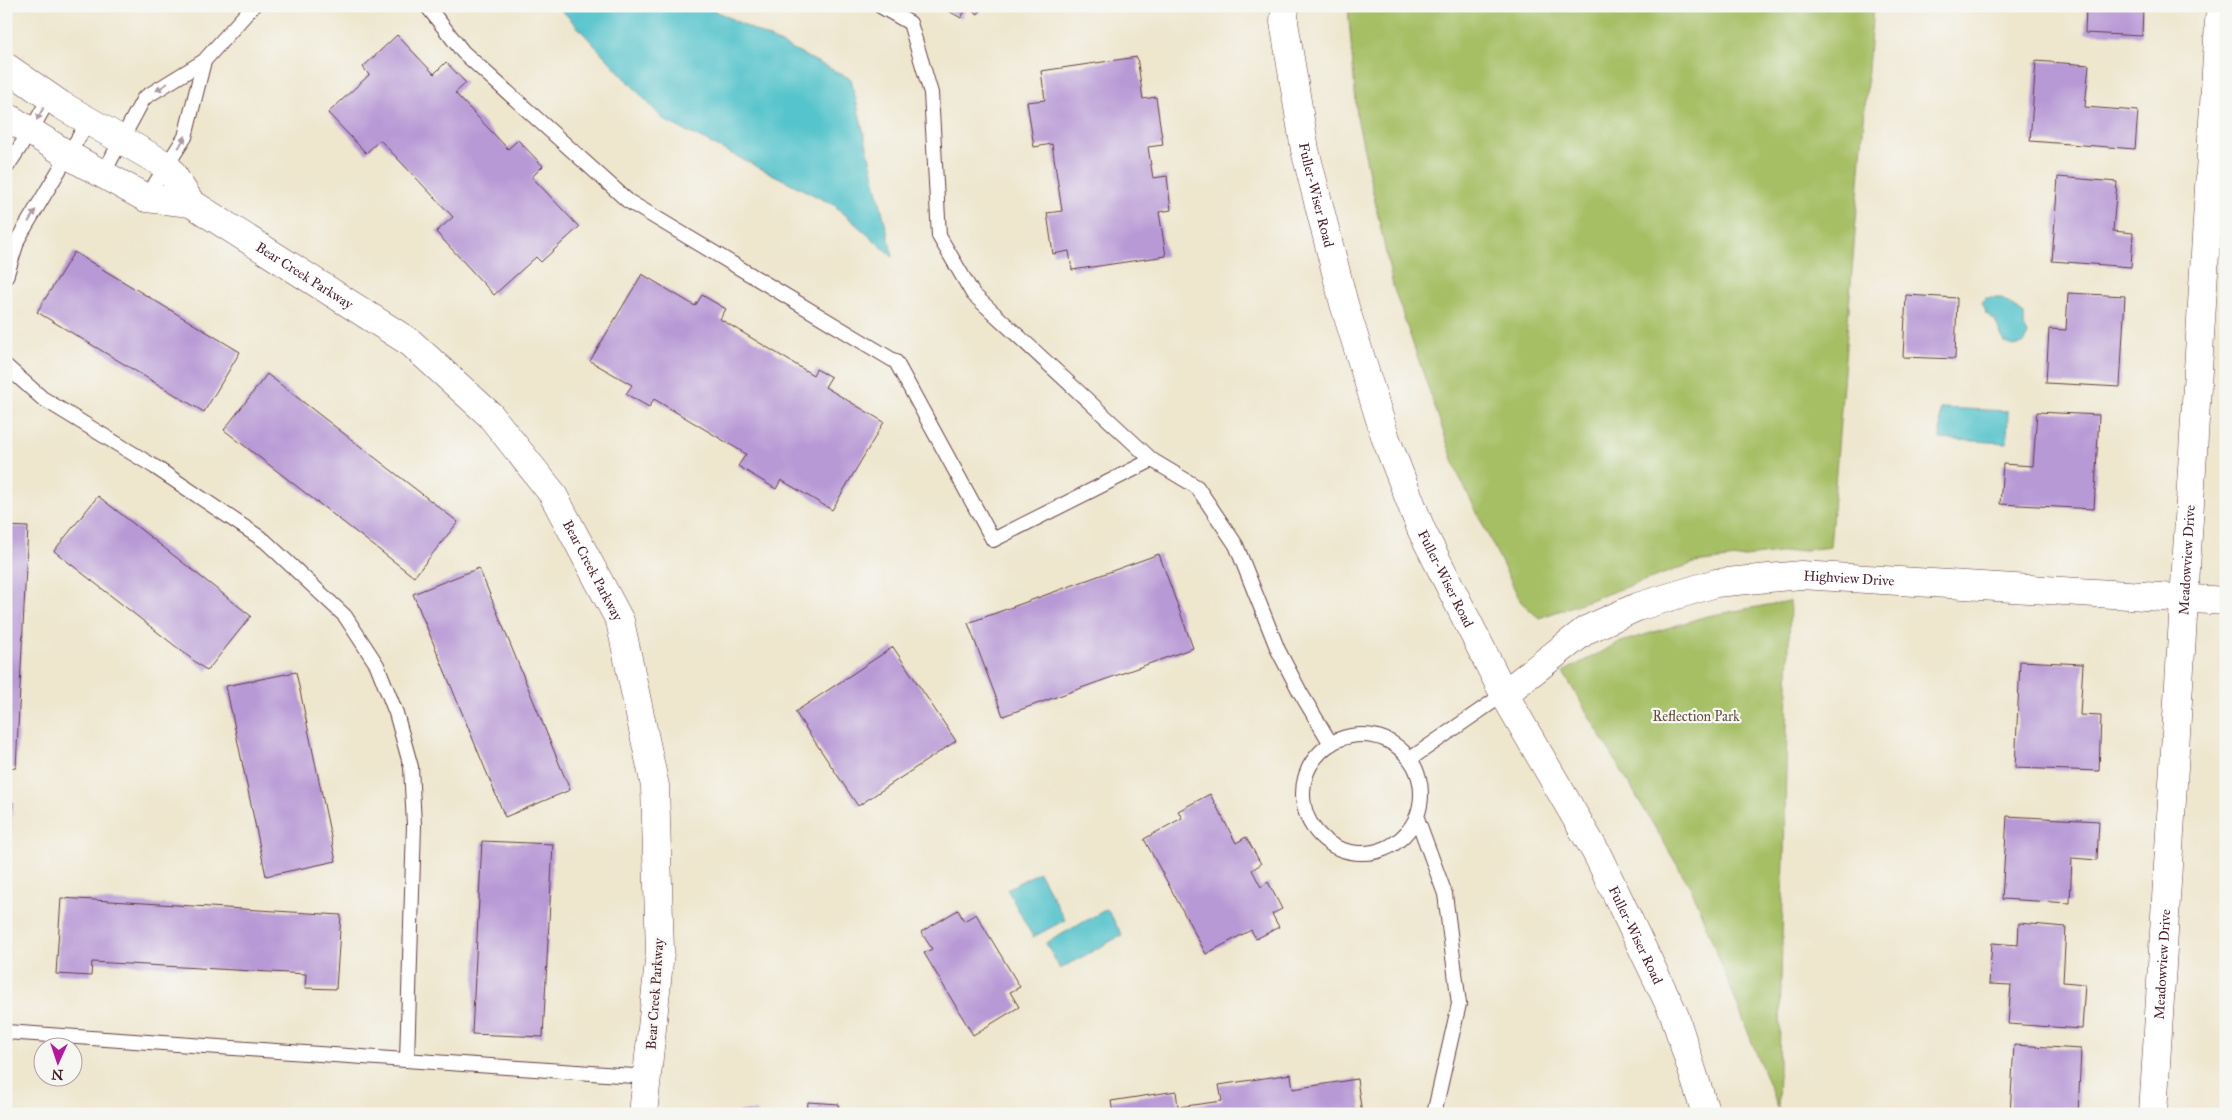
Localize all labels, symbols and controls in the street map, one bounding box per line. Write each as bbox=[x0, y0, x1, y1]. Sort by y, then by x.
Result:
one-way arrow bbox=[156, 82, 169, 91]
one-way arrow bbox=[36, 107, 44, 122]
one-way arrow bbox=[177, 135, 186, 148]
street label: Fuller-Wiser Road bbox=[1295, 141, 1338, 249]
one-way arrow bbox=[27, 209, 36, 222]
street label: Bear Creek Parkway bbox=[253, 238, 357, 313]
street label: Meadowview Drive bbox=[2175, 504, 2198, 616]
street label: Bear Creek Parkway bbox=[559, 517, 627, 624]
street label: Fuller-Wiser Road bbox=[1414, 527, 1478, 630]
street label: Highview Drive bbox=[1803, 567, 1895, 589]
park label: Reflection Park bbox=[1652, 708, 1740, 725]
street label: Fuller-Wiser Road bbox=[1605, 883, 1667, 987]
street label: Meadowview Drive bbox=[2150, 909, 2174, 1020]
street label: Bear Creek Parkway bbox=[643, 937, 667, 1050]
north arrow bbox=[32, 1038, 82, 1088]
text: N bbox=[51, 1066, 64, 1083]

